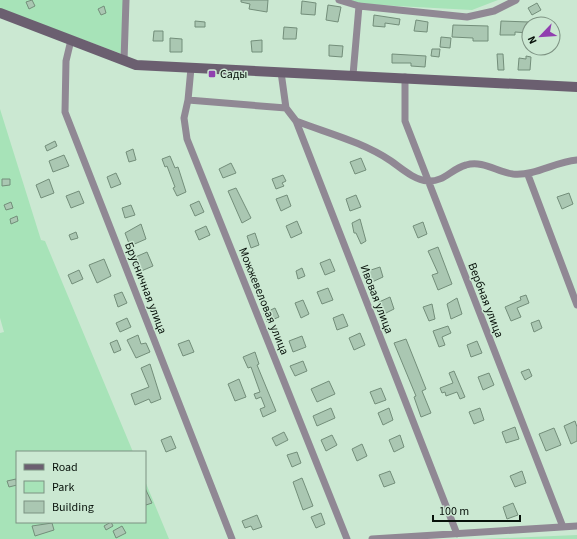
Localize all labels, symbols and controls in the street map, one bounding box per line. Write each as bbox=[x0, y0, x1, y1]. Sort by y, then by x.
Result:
north arrow bbox=[521, 16, 561, 56]
text: N bbox=[524, 34, 541, 47]
place label: Сады bbox=[220, 66, 247, 83]
marker: Сады bbox=[207, 69, 217, 79]
street label: Брусничная улица bbox=[120, 240, 171, 337]
street label: Можжевеловая улица bbox=[234, 245, 293, 357]
street label: Вербная улица bbox=[463, 260, 508, 340]
street label: Ивовая улица bbox=[356, 262, 397, 336]
legend bbox=[16, 451, 146, 523]
text: Road bbox=[52, 459, 78, 476]
text: Park bbox=[52, 479, 74, 496]
scale bar bbox=[433, 497, 520, 523]
text: Building bbox=[52, 499, 94, 516]
text: 100 m bbox=[439, 503, 469, 520]

